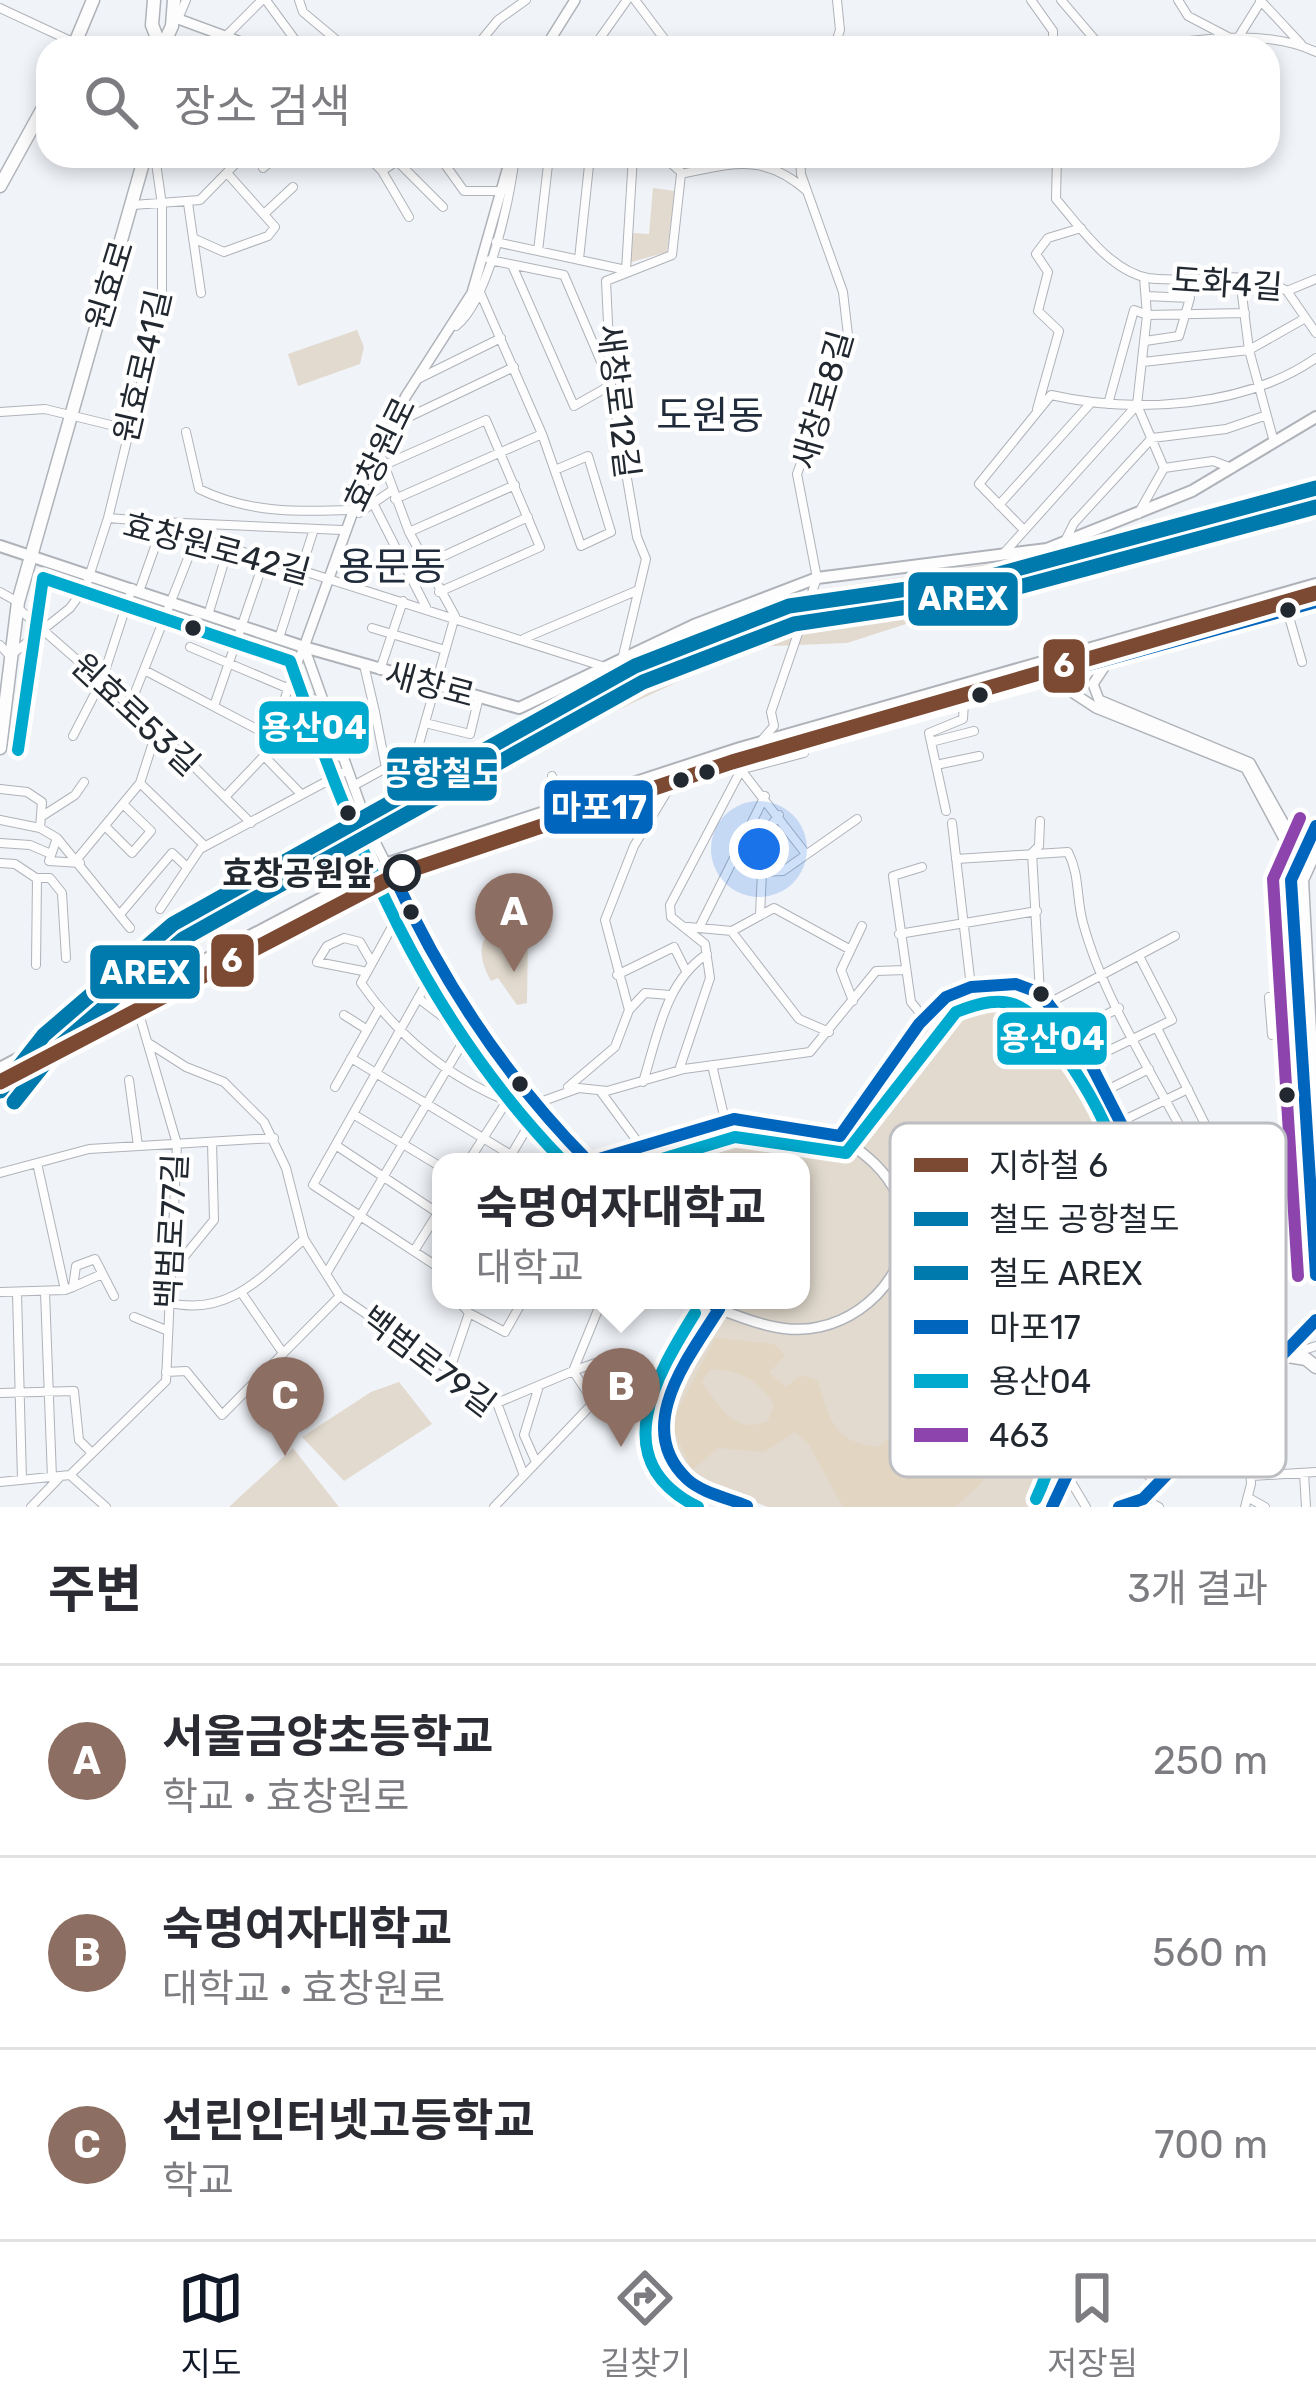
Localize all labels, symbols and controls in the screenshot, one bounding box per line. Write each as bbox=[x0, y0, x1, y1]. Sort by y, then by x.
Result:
search box bbox=[36, 36, 1280, 168]
icon: search bbox=[78, 69, 144, 135]
text: 장소 검색 bbox=[174, 80, 351, 133]
street label: 원효로 bbox=[78, 236, 141, 334]
street label: 도화4길 bbox=[1170, 260, 1284, 307]
street label: 원효로41길 bbox=[106, 286, 179, 446]
street label: 새창로12길 bbox=[590, 322, 647, 480]
street label: 새창로8길 bbox=[784, 326, 861, 474]
street label: 효창원로 bbox=[335, 391, 424, 517]
district label: 도원동 bbox=[656, 393, 764, 439]
street label: 효창원로42길 bbox=[119, 505, 314, 592]
district label: 용문동 bbox=[338, 544, 446, 590]
line badge: AREX bbox=[906, 570, 1020, 628]
text: AREX bbox=[918, 579, 1008, 618]
unlabelled marker bbox=[1277, 599, 1299, 621]
unlabelled marker bbox=[182, 617, 204, 639]
line badge: 6 bbox=[1041, 637, 1087, 695]
street label: 원효로53길 bbox=[64, 645, 208, 783]
text: 6 bbox=[1053, 646, 1075, 685]
street label: 새창로 bbox=[381, 654, 479, 715]
unlabelled marker bbox=[969, 684, 991, 706]
line badge: 용산04 bbox=[257, 699, 371, 756]
text: 용산04 bbox=[261, 708, 367, 747]
line badge: 공항철도 bbox=[385, 745, 499, 803]
text: 공항철도 bbox=[381, 754, 503, 793]
unlabelled marker bbox=[696, 761, 718, 783]
unlabelled marker bbox=[670, 769, 692, 791]
line badge: 마포17 bbox=[542, 778, 655, 836]
text: 마포17 bbox=[551, 788, 647, 827]
unlabelled marker bbox=[337, 802, 359, 824]
your location bbox=[729, 819, 789, 879]
place label: 효창공원앞 bbox=[222, 854, 374, 893]
marker: 효창공원앞 bbox=[385, 856, 419, 890]
pin: A bbox=[475, 873, 553, 972]
unlabelled marker bbox=[400, 901, 422, 923]
line badge: 6 bbox=[209, 932, 256, 989]
text: 6 bbox=[221, 941, 243, 980]
line badge: AREX bbox=[88, 943, 202, 1001]
text: AREX bbox=[100, 953, 190, 992]
unlabelled marker bbox=[1030, 983, 1052, 1005]
line badge: 용산04 bbox=[995, 1010, 1109, 1067]
text: 용산04 bbox=[999, 1019, 1105, 1058]
unlabelled marker bbox=[509, 1073, 531, 1095]
unlabelled marker bbox=[1276, 1084, 1298, 1106]
legend bbox=[890, 1123, 1286, 1477]
text: 지하철 6 bbox=[989, 1146, 1108, 1185]
street label: 백범로77길 bbox=[148, 1152, 195, 1310]
popup bbox=[432, 1153, 810, 1309]
text: 숙명여자대학교 bbox=[476, 1181, 766, 1234]
text: 철도 공항철도 bbox=[989, 1200, 1179, 1239]
text: 대학교 bbox=[476, 1245, 584, 1291]
text: 철도 AREX bbox=[989, 1254, 1143, 1293]
street label: 백범로79길 bbox=[354, 1298, 504, 1425]
text: 마포17 bbox=[989, 1308, 1081, 1347]
pin: B bbox=[582, 1348, 660, 1447]
pin: C bbox=[246, 1357, 324, 1456]
text: 용산04 bbox=[989, 1362, 1091, 1401]
text: 463 bbox=[989, 1416, 1049, 1455]
text: 주변 bbox=[48, 1559, 142, 1620]
text: 3개 결과 bbox=[1127, 1566, 1268, 1612]
text: 서울금양초등학교 bbox=[162, 1710, 493, 1763]
text: A bbox=[73, 1738, 101, 1784]
text: 250 m bbox=[1153, 1738, 1268, 1784]
text: 학교 · 효창원로 bbox=[162, 1774, 409, 1820]
text: 숙명여자대학교 bbox=[162, 1902, 452, 1955]
text: B bbox=[73, 1930, 101, 1976]
text: 560 m bbox=[1152, 1930, 1268, 1976]
text: 대학교 · 효창원로 bbox=[162, 1966, 445, 2012]
text: 선린인터넷고등학교 bbox=[162, 2094, 535, 2147]
text: C bbox=[73, 2122, 101, 2168]
text: 700 m bbox=[1154, 2122, 1268, 2168]
text: 학교 bbox=[162, 2158, 234, 2204]
tab: 지도 bbox=[178, 2265, 244, 2385]
tab: 길찾기 bbox=[600, 2265, 691, 2385]
tab: 저장됨 bbox=[1047, 2265, 1138, 2385]

